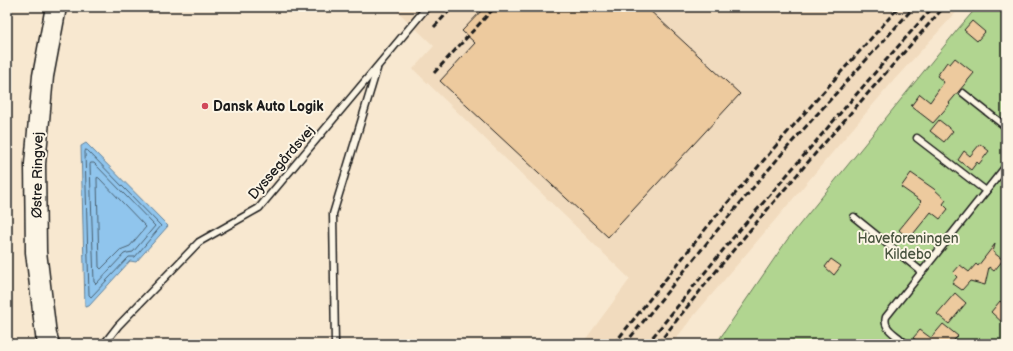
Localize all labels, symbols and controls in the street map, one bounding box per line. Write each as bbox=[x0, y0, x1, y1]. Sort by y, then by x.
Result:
place label: Dansk Auto Logik bbox=[213, 98, 324, 115]
marker: Dansk Auto Logik bbox=[200, 101, 210, 111]
street label: Dyssegårdsvej bbox=[245, 122, 318, 203]
street label: Østre Ringvej bbox=[28, 132, 47, 218]
park label: Haveforeningen Kildebo bbox=[857, 230, 959, 263]

